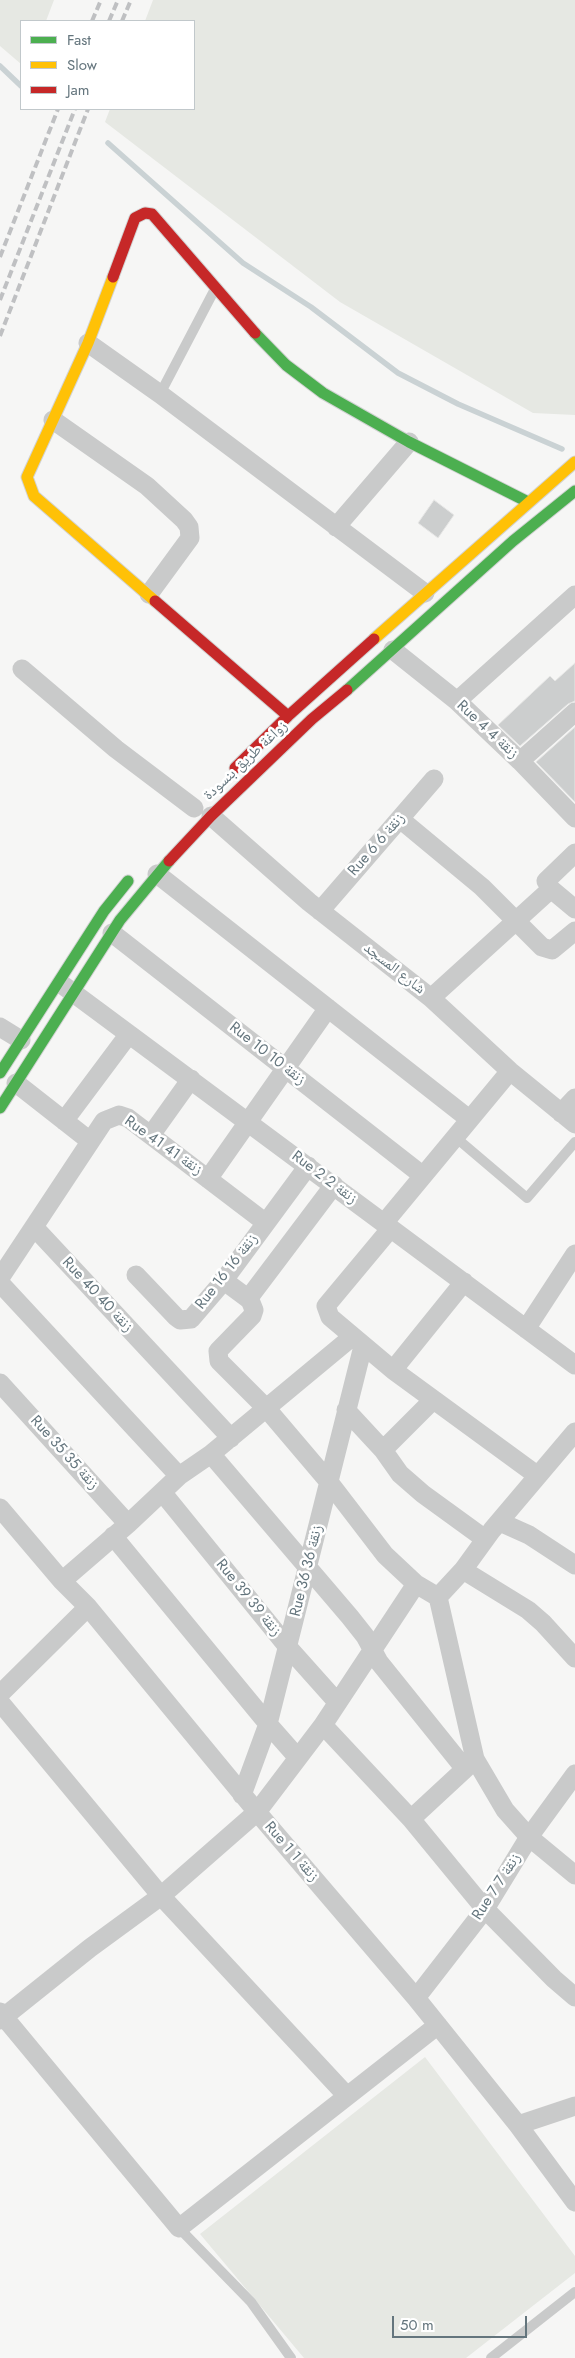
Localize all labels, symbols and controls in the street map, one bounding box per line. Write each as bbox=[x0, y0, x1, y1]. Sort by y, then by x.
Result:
legend bbox=[20, 20, 195, 110]
text: Fast bbox=[67, 29, 91, 51]
text: Slow bbox=[67, 54, 97, 76]
text: Jam bbox=[67, 79, 90, 101]
street label: Rue 4 زنقة 4 bbox=[453, 697, 521, 763]
street label: زواغة طريق بنسودة bbox=[200, 717, 292, 805]
street label: Rue 6 زنقة 6 bbox=[345, 810, 409, 880]
street label: شارع المسجد bbox=[360, 939, 428, 999]
street label: Rue 10 زنقة 10 bbox=[225, 1019, 309, 1089]
street label: Rue 41 زنقة 41 bbox=[121, 1113, 205, 1179]
street label: Rue 2 زنقة 2 bbox=[288, 1148, 360, 1208]
street label: Rue 16 زنقة 16 bbox=[192, 1231, 262, 1313]
street label: Rue 40 زنقة 40 bbox=[58, 1254, 136, 1336]
street label: Rue 35 زنقة 35 bbox=[26, 1412, 102, 1494]
street label: Rue 36 زنقة 36 bbox=[287, 1523, 327, 1619]
street label: Rue 39 زنقة 39 bbox=[212, 1556, 284, 1640]
street label: Rue 1 زنقة 1 bbox=[260, 1818, 322, 1886]
street label: Rue 7 زنقة 7 bbox=[469, 1850, 525, 1924]
scale bar bbox=[395, 2306, 530, 2338]
text: 50 m bbox=[400, 2314, 434, 2336]

